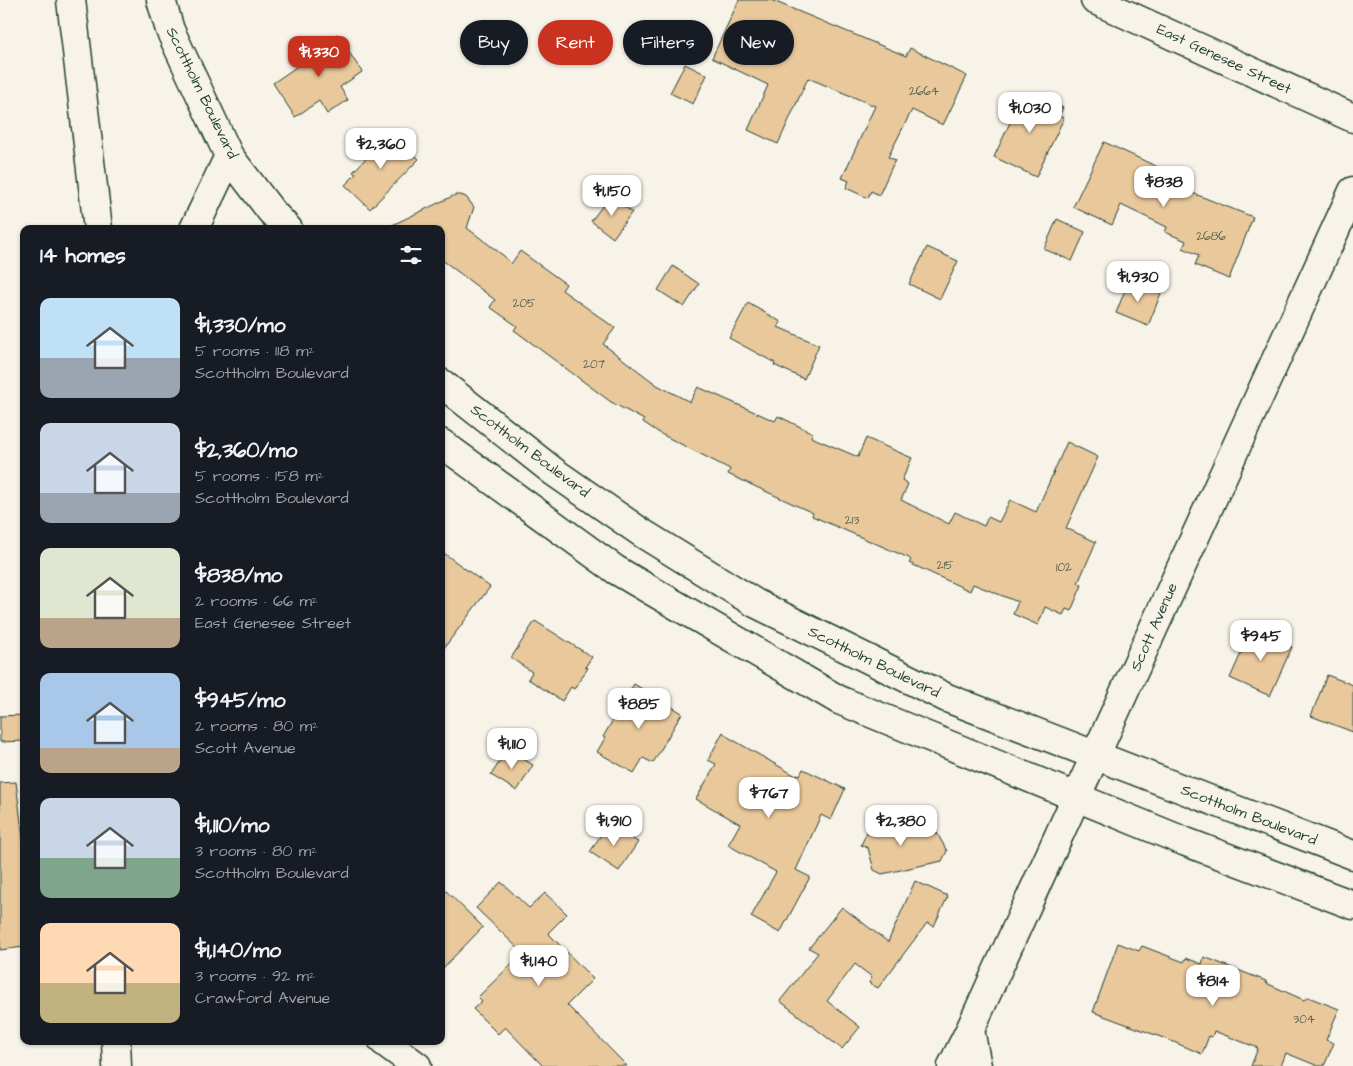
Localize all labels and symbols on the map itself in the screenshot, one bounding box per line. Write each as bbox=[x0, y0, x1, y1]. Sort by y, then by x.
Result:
street label: East Genesee Street bbox=[1153, 19, 1295, 99]
street label: Scottholm Boulevard bbox=[161, 24, 243, 163]
pin: $1,330 bbox=[278, 36, 360, 78]
house number: 2664 bbox=[909, 83, 939, 100]
pin: $1,030 bbox=[989, 92, 1071, 134]
pin: $2,360 bbox=[340, 128, 422, 170]
pin: $838 bbox=[1134, 166, 1194, 208]
pin: $1,150 bbox=[571, 174, 653, 217]
house number: 2686 bbox=[1196, 228, 1226, 245]
pin: $1,930 bbox=[1097, 260, 1179, 303]
house number: 205 bbox=[513, 295, 536, 312]
house number: 207 bbox=[583, 356, 606, 373]
street label: Scottholm Boulevard bbox=[466, 399, 594, 503]
house number: 213 bbox=[845, 512, 859, 529]
house number: 215 bbox=[937, 557, 954, 574]
house number: 102 bbox=[1056, 559, 1072, 576]
street label: Scott Avenue bbox=[1125, 580, 1183, 674]
pin: $945 bbox=[1231, 620, 1291, 662]
street label: Scottholm Boulevard bbox=[805, 621, 944, 703]
pin: $885 bbox=[609, 688, 669, 730]
pin: $1,110 bbox=[471, 728, 553, 770]
pin: $767 bbox=[739, 776, 799, 819]
street label: Scottholm Boulevard bbox=[1178, 779, 1320, 851]
pin: $1,910 bbox=[573, 804, 655, 847]
pin: $2,380 bbox=[860, 804, 942, 847]
pin: $1,140 bbox=[498, 944, 580, 987]
pin: $814 bbox=[1183, 964, 1243, 1007]
house number: 304 bbox=[1293, 1011, 1315, 1028]

